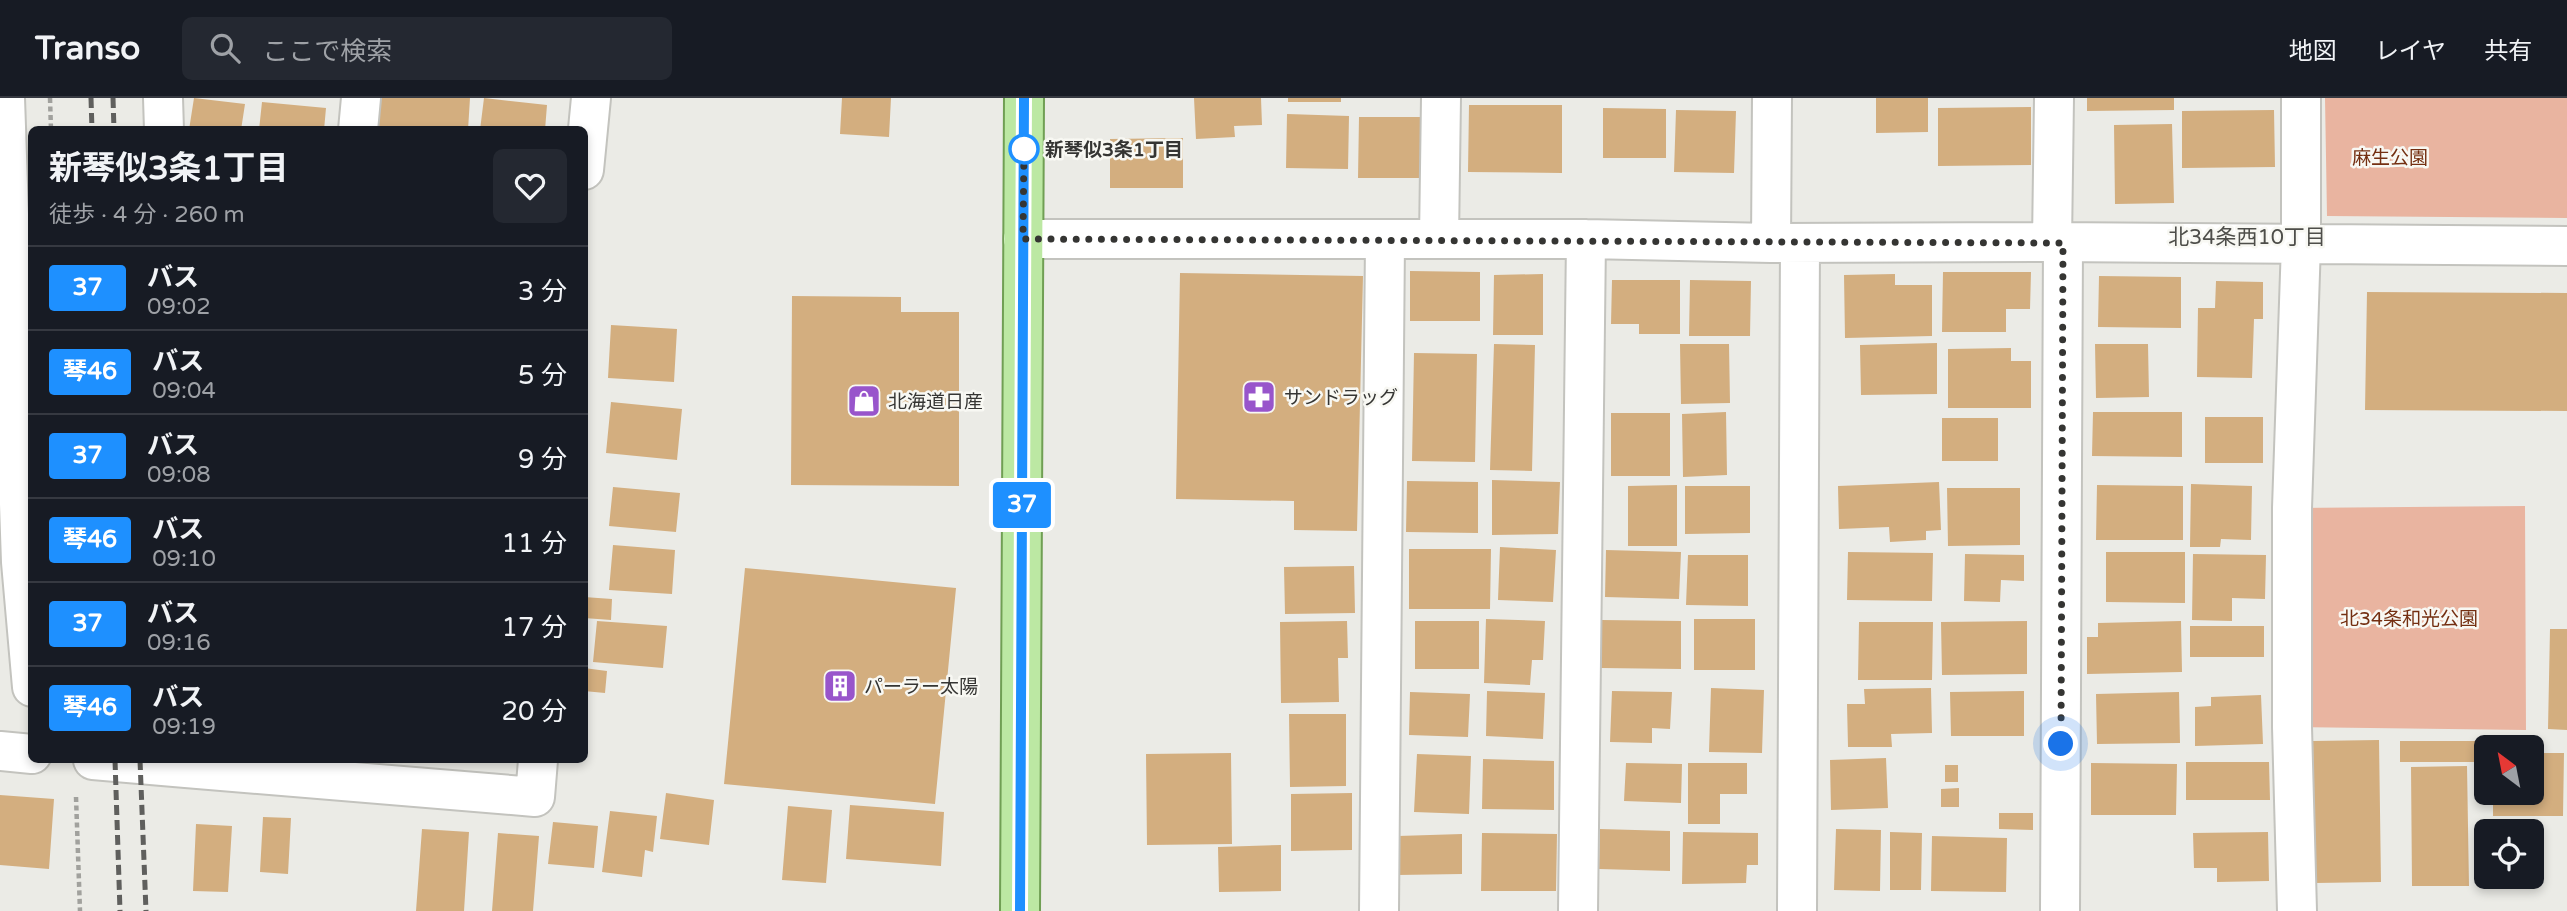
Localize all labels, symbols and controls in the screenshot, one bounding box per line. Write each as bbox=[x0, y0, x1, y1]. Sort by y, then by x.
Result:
search box bbox=[182, 17, 672, 80]
text: Transo bbox=[35, 29, 140, 68]
icon: search bbox=[206, 29, 244, 67]
text: ここで検索 bbox=[262, 36, 392, 67]
text: 地図 bbox=[2289, 37, 2337, 66]
text: レイヤ bbox=[2375, 37, 2446, 66]
text: 共有 bbox=[2484, 37, 2532, 66]
marker: 新琴似3条1丁目 bbox=[1009, 134, 1039, 164]
place label: 新琴似3条1丁目 bbox=[1045, 139, 1183, 161]
park label: 麻生公園 bbox=[2352, 147, 2428, 169]
text: 新琴似3条1丁目 bbox=[49, 149, 288, 188]
button: heart bbox=[493, 149, 567, 223]
text: 徒歩 · 4 分 · 260 m bbox=[49, 201, 245, 229]
district label: 北34条西10丁目 bbox=[2168, 225, 2326, 250]
text: バス bbox=[147, 262, 199, 293]
text: 37 bbox=[72, 273, 103, 302]
text: 3 分 bbox=[518, 276, 567, 307]
text: 09:02 bbox=[147, 293, 211, 321]
text: バス bbox=[152, 346, 204, 377]
text: 琴46 bbox=[63, 357, 117, 386]
text: 5 分 bbox=[518, 360, 567, 391]
text: 09:04 bbox=[152, 377, 216, 405]
pharmacy icon: サンドラッグ bbox=[1240, 378, 1278, 416]
shop icon: 北海道日産 bbox=[845, 382, 883, 420]
place label: サンドラッグ bbox=[1284, 387, 1398, 409]
place label: 北海道日産 bbox=[888, 391, 983, 413]
text: バス bbox=[147, 430, 199, 461]
text: 37 bbox=[72, 441, 103, 470]
text: 9 分 bbox=[518, 444, 567, 475]
text: 09:08 bbox=[147, 461, 211, 489]
line badge: 37 bbox=[990, 482, 1054, 528]
text: 37 bbox=[1007, 490, 1037, 519]
text: バス bbox=[152, 514, 204, 545]
text: 琴46 bbox=[63, 525, 117, 554]
text: 11 分 bbox=[502, 528, 567, 559]
text: 09:10 bbox=[152, 545, 216, 573]
text: バス bbox=[147, 598, 199, 629]
park label: 北34条和光公園 bbox=[2340, 608, 2478, 630]
text: 37 bbox=[72, 609, 103, 638]
text: 17 分 bbox=[502, 612, 567, 643]
text: 09:16 bbox=[147, 629, 211, 657]
building icon: パーラー太陽 bbox=[821, 667, 859, 705]
place label: パーラー太陽 bbox=[864, 676, 978, 698]
text: バス bbox=[152, 682, 204, 713]
text: 琴46 bbox=[63, 693, 117, 722]
text: 20 分 bbox=[502, 696, 567, 727]
text: 09:19 bbox=[152, 713, 216, 741]
your location bbox=[2043, 726, 2078, 761]
north arrow bbox=[2474, 735, 2544, 805]
map controls bbox=[2474, 735, 2544, 889]
button: locate bbox=[2474, 819, 2544, 889]

